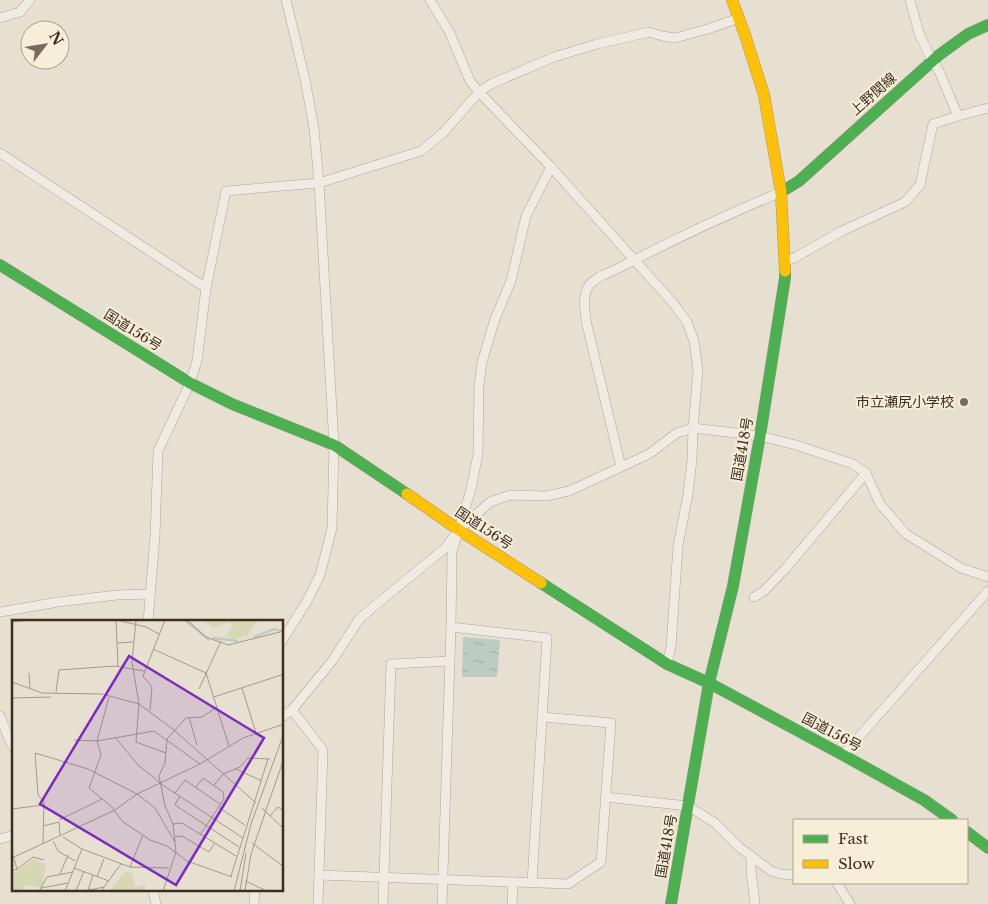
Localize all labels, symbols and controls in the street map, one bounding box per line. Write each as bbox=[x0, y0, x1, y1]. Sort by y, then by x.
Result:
north arrow bbox=[20, 20, 70, 70]
text: N bbox=[45, 28, 67, 49]
street label: 上野関線 bbox=[846, 69, 900, 119]
street label: 国道156号 bbox=[101, 305, 165, 355]
place label: 市立瀬尻小学校 bbox=[856, 393, 954, 411]
marker: 市立瀬尻小学校 bbox=[958, 396, 970, 408]
street label: 国道418号 bbox=[727, 415, 757, 483]
street label: 国道156号 bbox=[452, 503, 516, 553]
inset map bbox=[12, 620, 284, 892]
street label: 国道156号 bbox=[799, 709, 865, 755]
street label: 国道418号 bbox=[651, 812, 681, 880]
legend bbox=[793, 819, 968, 884]
text: Fast bbox=[838, 829, 869, 848]
text: Slow bbox=[838, 854, 875, 873]

